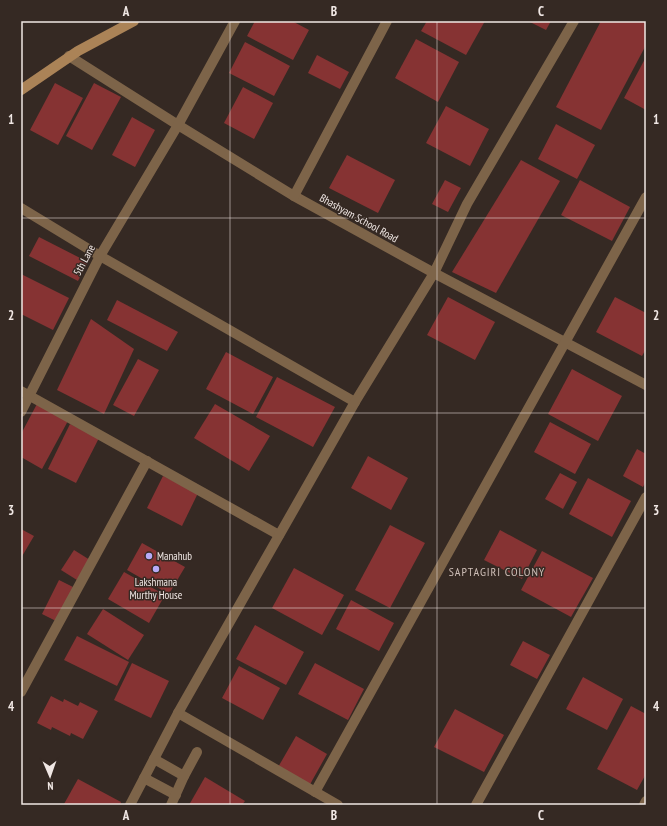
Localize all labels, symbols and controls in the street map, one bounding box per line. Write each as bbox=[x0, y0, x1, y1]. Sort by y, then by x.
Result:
text: A bbox=[122, 3, 130, 20]
text: B bbox=[331, 3, 337, 20]
text: C bbox=[538, 3, 544, 20]
text: 1 bbox=[8, 111, 14, 128]
text: 1 bbox=[653, 111, 659, 128]
street label: Bhashyam School Road bbox=[317, 191, 401, 245]
street label: 5th Lane bbox=[70, 242, 98, 278]
text: 2 bbox=[8, 307, 14, 324]
text: 2 bbox=[653, 307, 659, 324]
text: 3 bbox=[8, 502, 14, 519]
text: 3 bbox=[653, 502, 659, 519]
place label: Manahub bbox=[157, 549, 192, 563]
marker: Manahub bbox=[144, 551, 154, 561]
marker: Lakshmana Murthy House bbox=[151, 564, 161, 574]
district label: SAPTAGIRI COLONY bbox=[449, 564, 545, 579]
place label: Lakshmana Murthy House bbox=[130, 575, 183, 602]
text: 4 bbox=[8, 698, 15, 715]
text: 4 bbox=[653, 698, 660, 715]
north arrow bbox=[30, 756, 70, 796]
text: N bbox=[47, 779, 54, 793]
text: A bbox=[122, 807, 130, 824]
text: B bbox=[331, 807, 337, 824]
text: C bbox=[538, 807, 544, 824]

